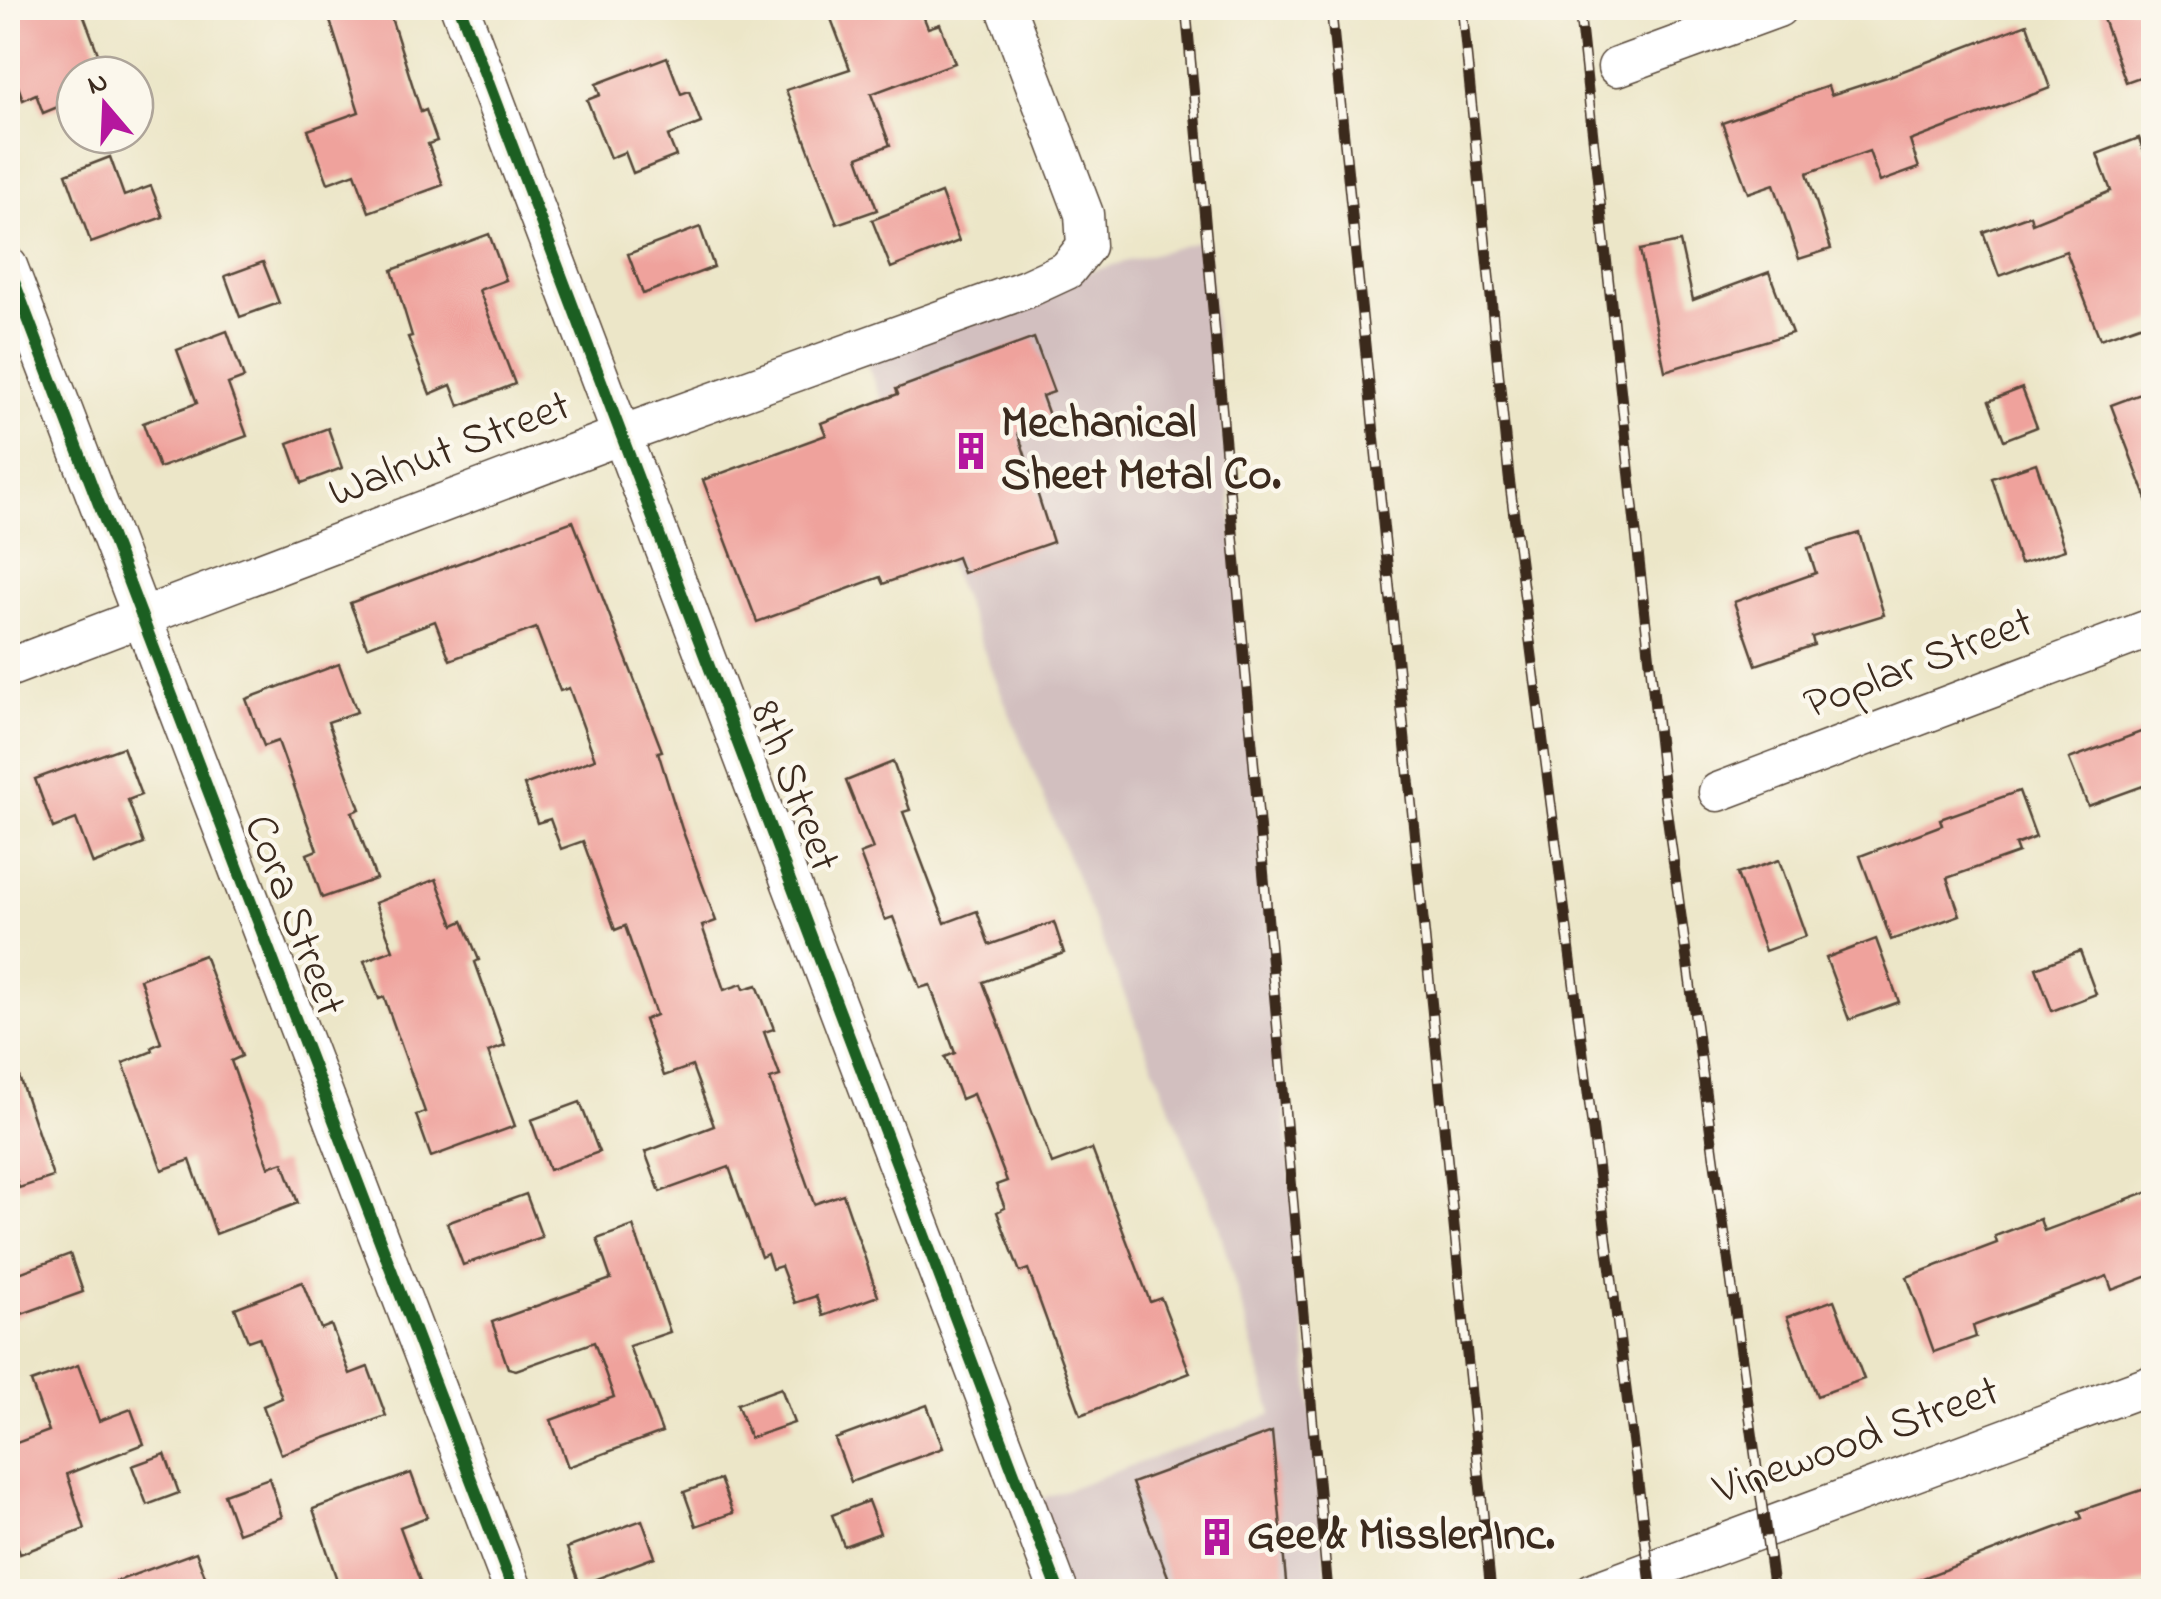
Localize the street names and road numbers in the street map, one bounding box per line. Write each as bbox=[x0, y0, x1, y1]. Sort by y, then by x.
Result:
street label: Walnut Street bbox=[319, 375, 581, 527]
street label: Poplar Street bbox=[1795, 591, 2043, 739]
street label: 8th Street bbox=[730, 692, 856, 882]
street label: Cora Street bbox=[224, 806, 362, 1026]
street label: Vinewood Street bbox=[1704, 1360, 2009, 1525]

